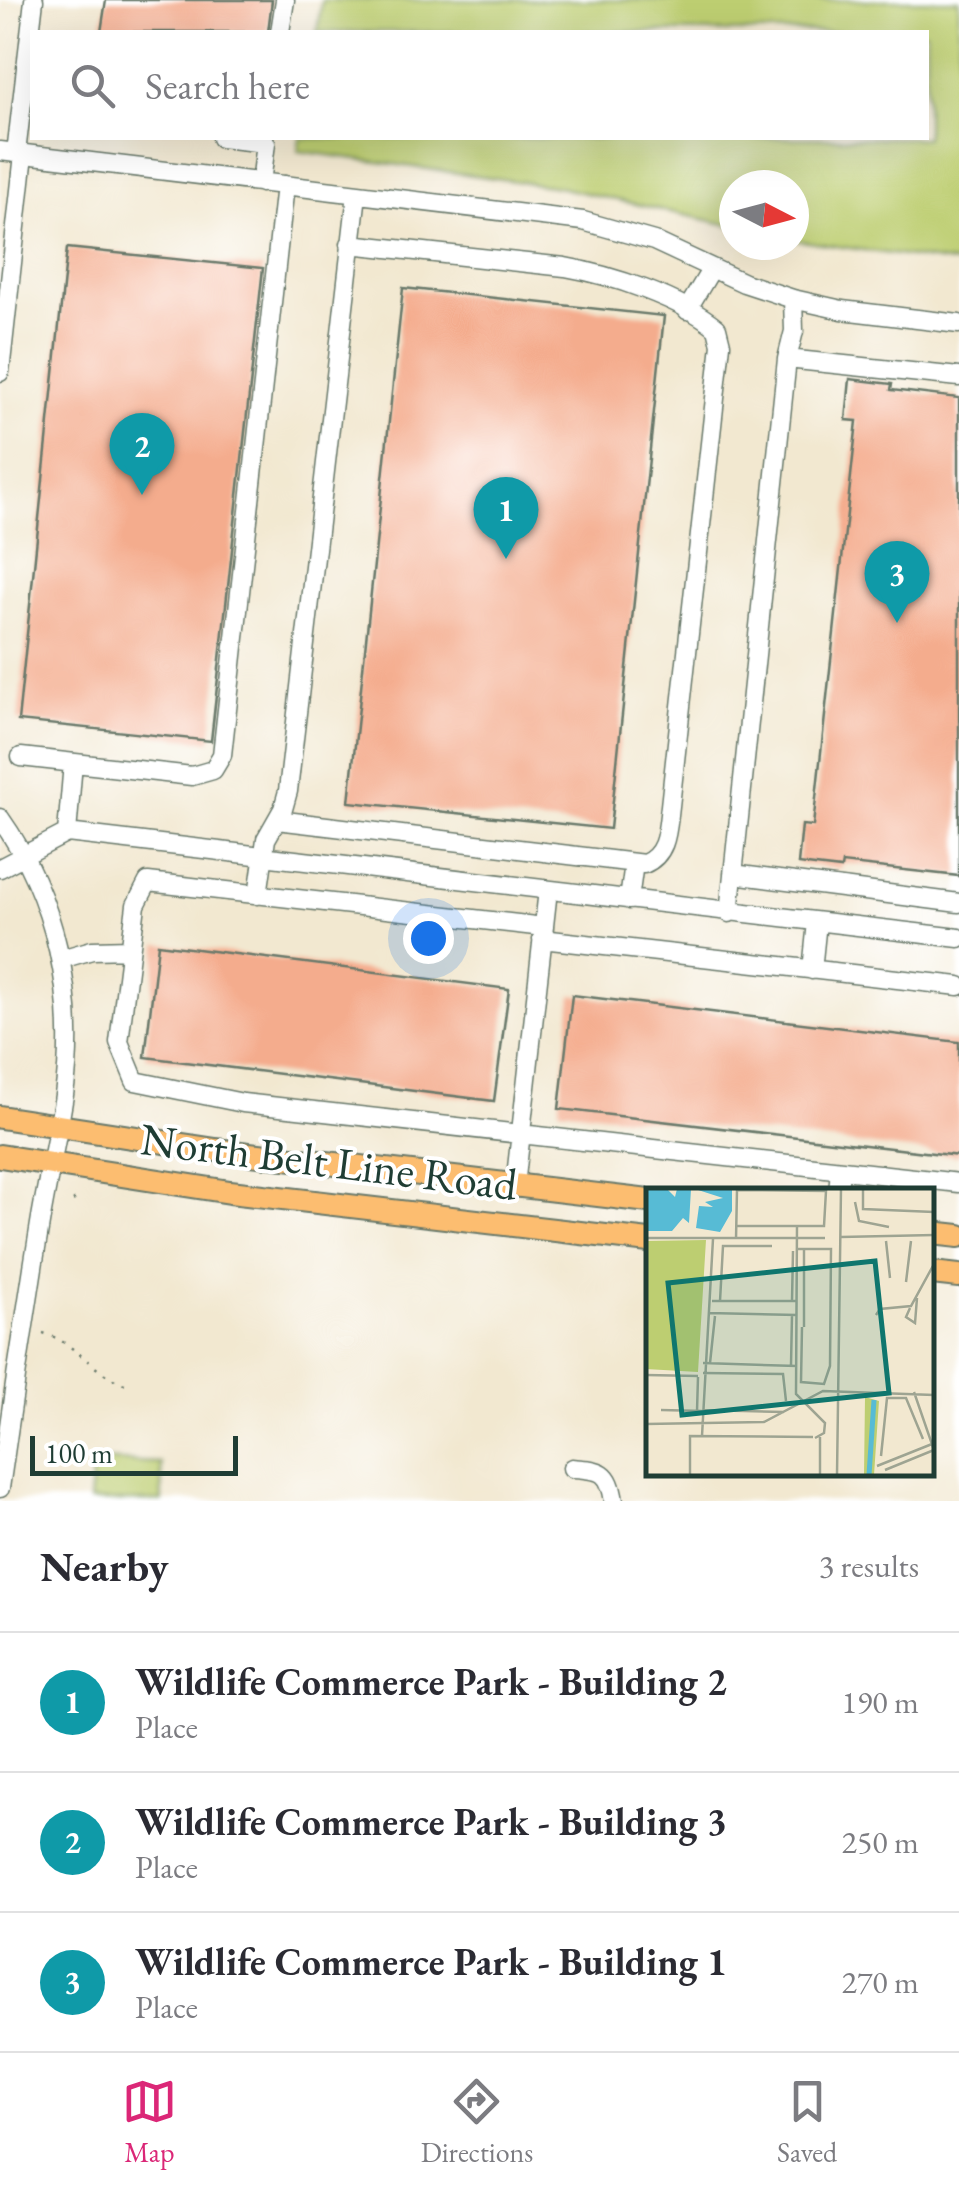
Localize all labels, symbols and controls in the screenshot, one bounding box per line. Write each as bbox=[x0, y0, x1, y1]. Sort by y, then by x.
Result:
search box bbox=[30, 30, 929, 140]
icon: search bbox=[65, 58, 120, 113]
text: Search here bbox=[145, 61, 310, 110]
north arrow bbox=[719, 170, 809, 260]
pin: 2 bbox=[110, 412, 174, 495]
pin: 1 bbox=[474, 476, 538, 559]
pin: 3 bbox=[864, 540, 930, 623]
your location bbox=[403, 913, 454, 964]
street label: North Belt Line Road bbox=[137, 1109, 521, 1213]
inset map bbox=[646, 1188, 934, 1476]
scale bar bbox=[30, 1431, 238, 1476]
text: 100 m bbox=[45, 1435, 113, 1471]
text: Nearby bbox=[40, 1539, 169, 1594]
text: 3 results bbox=[819, 1545, 919, 1587]
text: Wildlife Commerce Park - Building 2 bbox=[135, 1657, 727, 1706]
text: 1 bbox=[64, 1681, 81, 1723]
text: 190 m bbox=[842, 1681, 919, 1723]
text: Place bbox=[135, 1706, 198, 1748]
text: Wildlife Commerce Park - Building 3 bbox=[135, 1797, 727, 1846]
text: 2 bbox=[64, 1821, 81, 1863]
text: 250 m bbox=[842, 1821, 919, 1863]
text: Place bbox=[135, 1846, 198, 1888]
text: Wildlife Commerce Park - Building 1 bbox=[135, 1937, 727, 1986]
text: 3 bbox=[64, 1961, 81, 2003]
text: 270 m bbox=[842, 1961, 919, 2003]
text: Place bbox=[135, 1986, 198, 2028]
tab: Map bbox=[122, 2074, 177, 2170]
tab: Directions bbox=[421, 2074, 533, 2170]
tab: Saved bbox=[777, 2074, 837, 2170]

